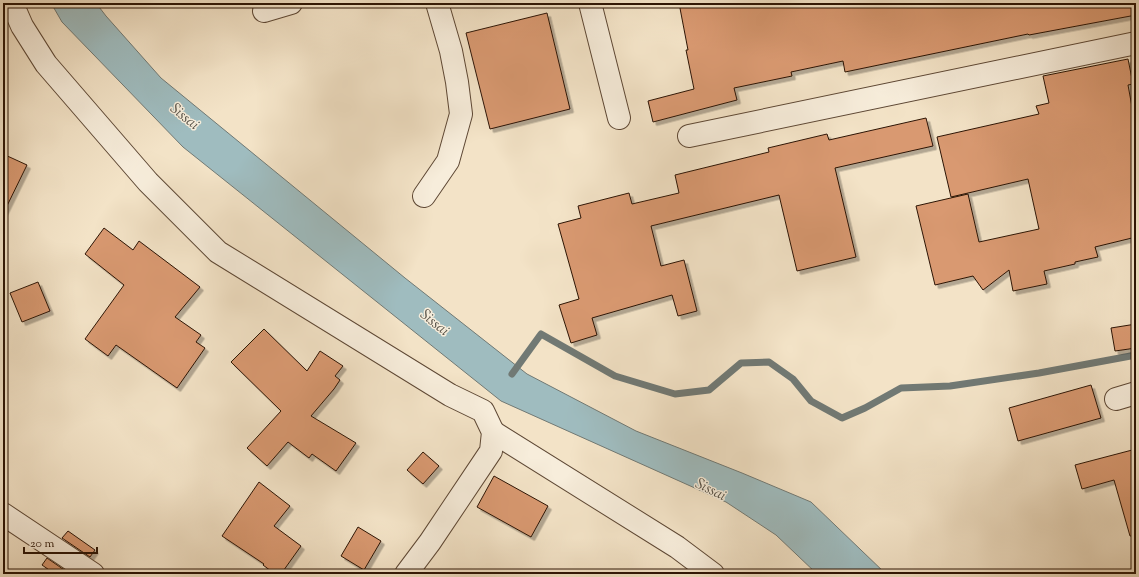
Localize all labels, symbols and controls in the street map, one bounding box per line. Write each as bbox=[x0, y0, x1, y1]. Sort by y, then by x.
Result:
water label: Sissai bbox=[165, 99, 203, 136]
water label: Sissai bbox=[415, 305, 453, 342]
water label: Sissai bbox=[691, 474, 730, 507]
scale bar bbox=[24, 529, 97, 555]
text: 20 m bbox=[30, 535, 55, 553]

